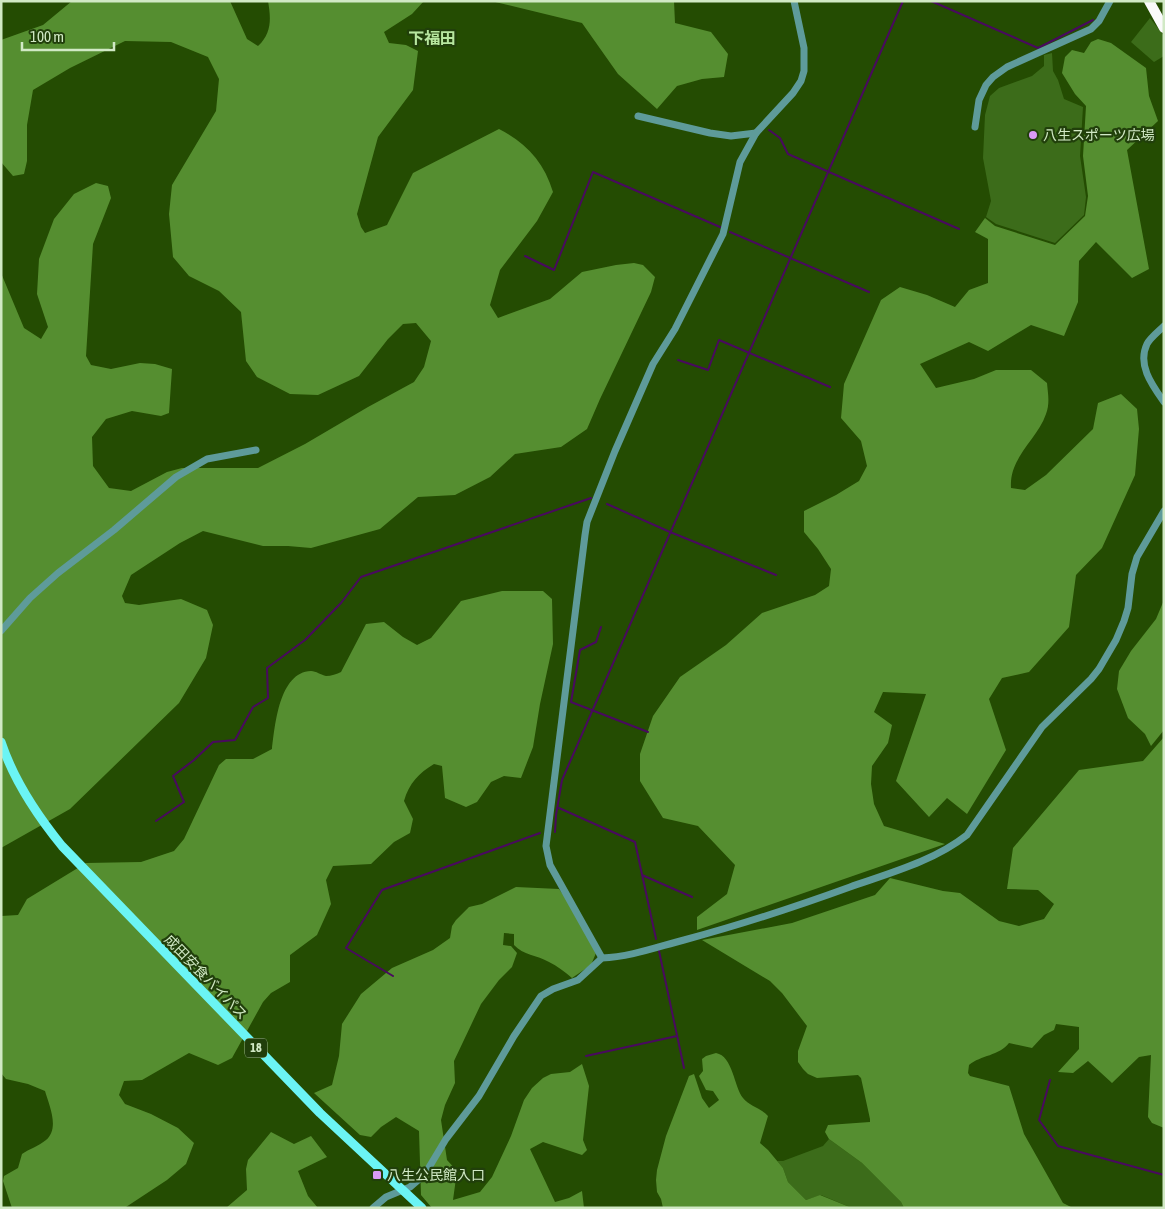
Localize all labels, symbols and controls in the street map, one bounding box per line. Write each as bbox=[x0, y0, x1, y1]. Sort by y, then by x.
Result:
scale bar bbox=[22, 20, 115, 52]
text: 100 m bbox=[30, 28, 64, 45]
district label: 下福田 bbox=[408, 29, 456, 47]
place label: 八生スポーツ広場 bbox=[1043, 127, 1155, 143]
marker: 八生スポーツ広場 bbox=[1027, 129, 1039, 141]
street label: 成田安食バイパス bbox=[161, 931, 251, 1023]
road number: 18 bbox=[245, 1038, 267, 1058]
place label: 八生公民館入口 bbox=[387, 1167, 485, 1183]
marker: 八生公民館入口 bbox=[371, 1169, 383, 1181]

